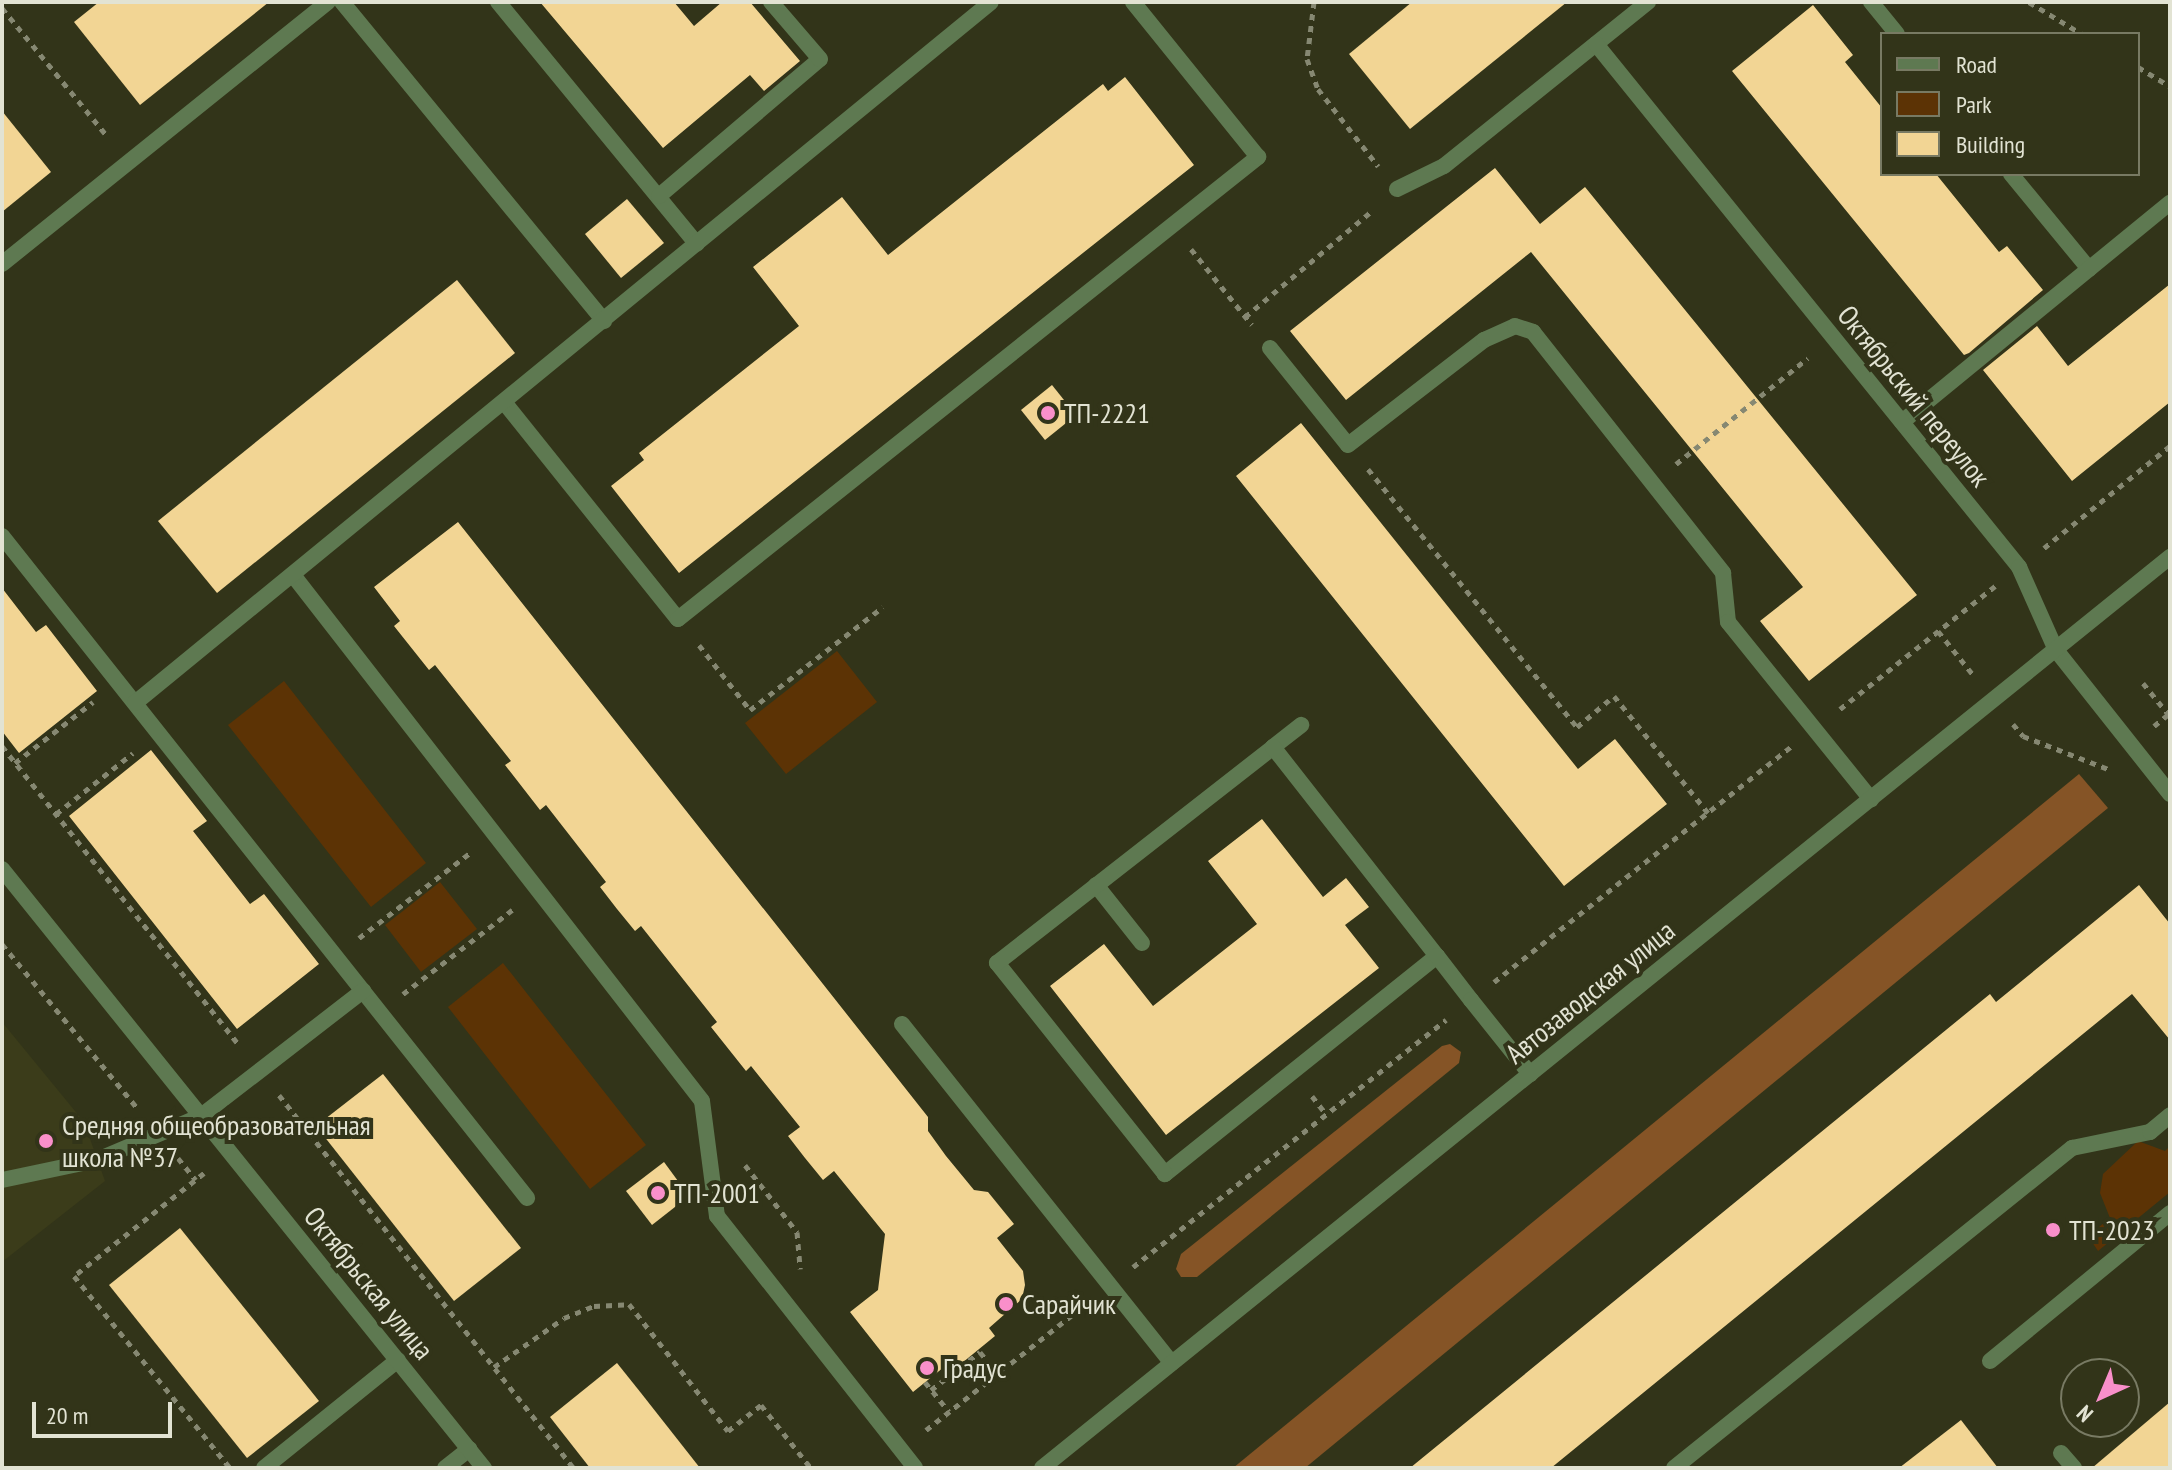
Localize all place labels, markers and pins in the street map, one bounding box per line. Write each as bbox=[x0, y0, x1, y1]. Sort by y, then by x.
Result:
place label: ТП-2221 bbox=[1064, 396, 1150, 430]
marker: ТП-2221 bbox=[1039, 404, 1057, 422]
place label: Средняя общеобразовательная школа №37 bbox=[62, 1108, 371, 1174]
marker: Средняя общеобразовательная школа №37 bbox=[37, 1132, 55, 1150]
place label: ТП-2001 bbox=[674, 1176, 760, 1210]
marker: ТП-2001 bbox=[649, 1184, 667, 1202]
place label: ТП-2023 bbox=[2069, 1213, 2155, 1247]
marker: ТП-2023 bbox=[2044, 1221, 2062, 1239]
place label: Сарайчик bbox=[1022, 1287, 1116, 1321]
marker: Сарайчик bbox=[997, 1295, 1015, 1313]
place label: Градус bbox=[943, 1351, 1007, 1385]
marker: Градус bbox=[918, 1359, 936, 1377]

